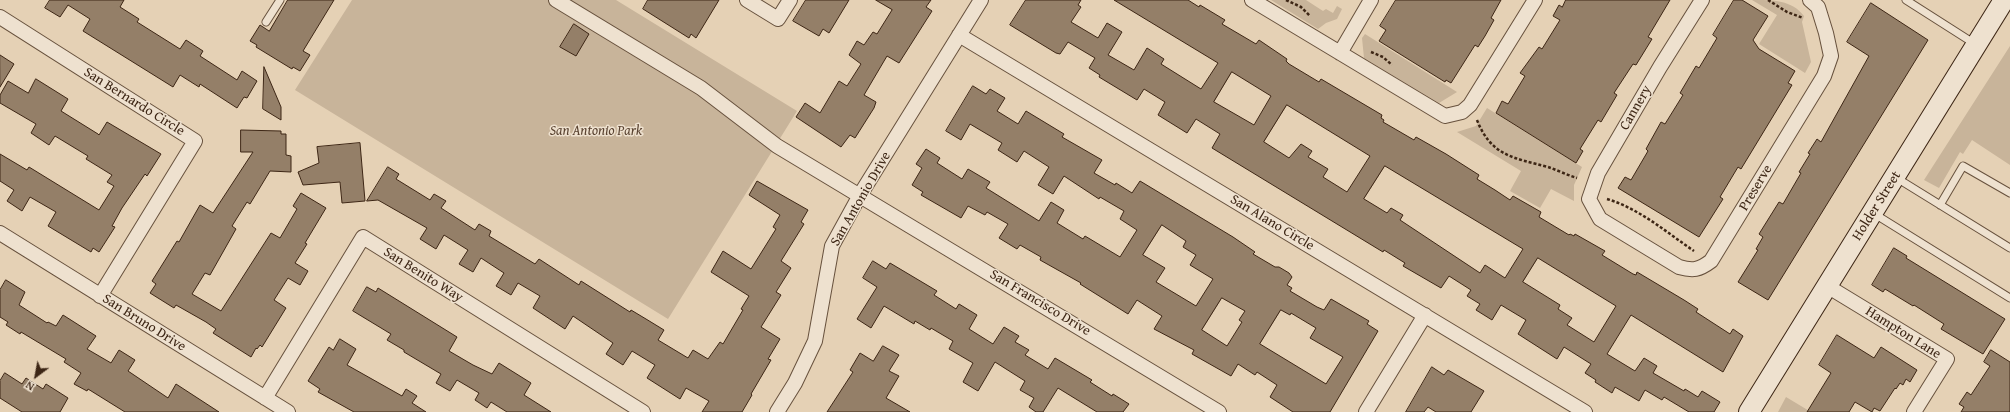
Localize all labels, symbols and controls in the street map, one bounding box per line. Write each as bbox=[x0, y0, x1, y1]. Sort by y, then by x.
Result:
street label: San Bernardo Circle bbox=[80, 64, 188, 140]
street label: Cannery bbox=[1616, 82, 1656, 134]
park label: San Antonio Park bbox=[550, 123, 642, 139]
street label: San Antonio Drive bbox=[827, 149, 895, 249]
street label: Preserve bbox=[1736, 162, 1776, 214]
street label: Holder Street bbox=[1849, 168, 1905, 244]
street label: San Alano Circle bbox=[1227, 191, 1317, 255]
street label: San Benito Way bbox=[380, 244, 466, 306]
street label: San Francisco Drive bbox=[986, 266, 1094, 340]
street label: San Bruno Drive bbox=[99, 291, 189, 355]
street label: Hampton Lane bbox=[1862, 303, 1944, 363]
north arrow bbox=[16, 356, 56, 396]
text: N bbox=[22, 377, 37, 395]

